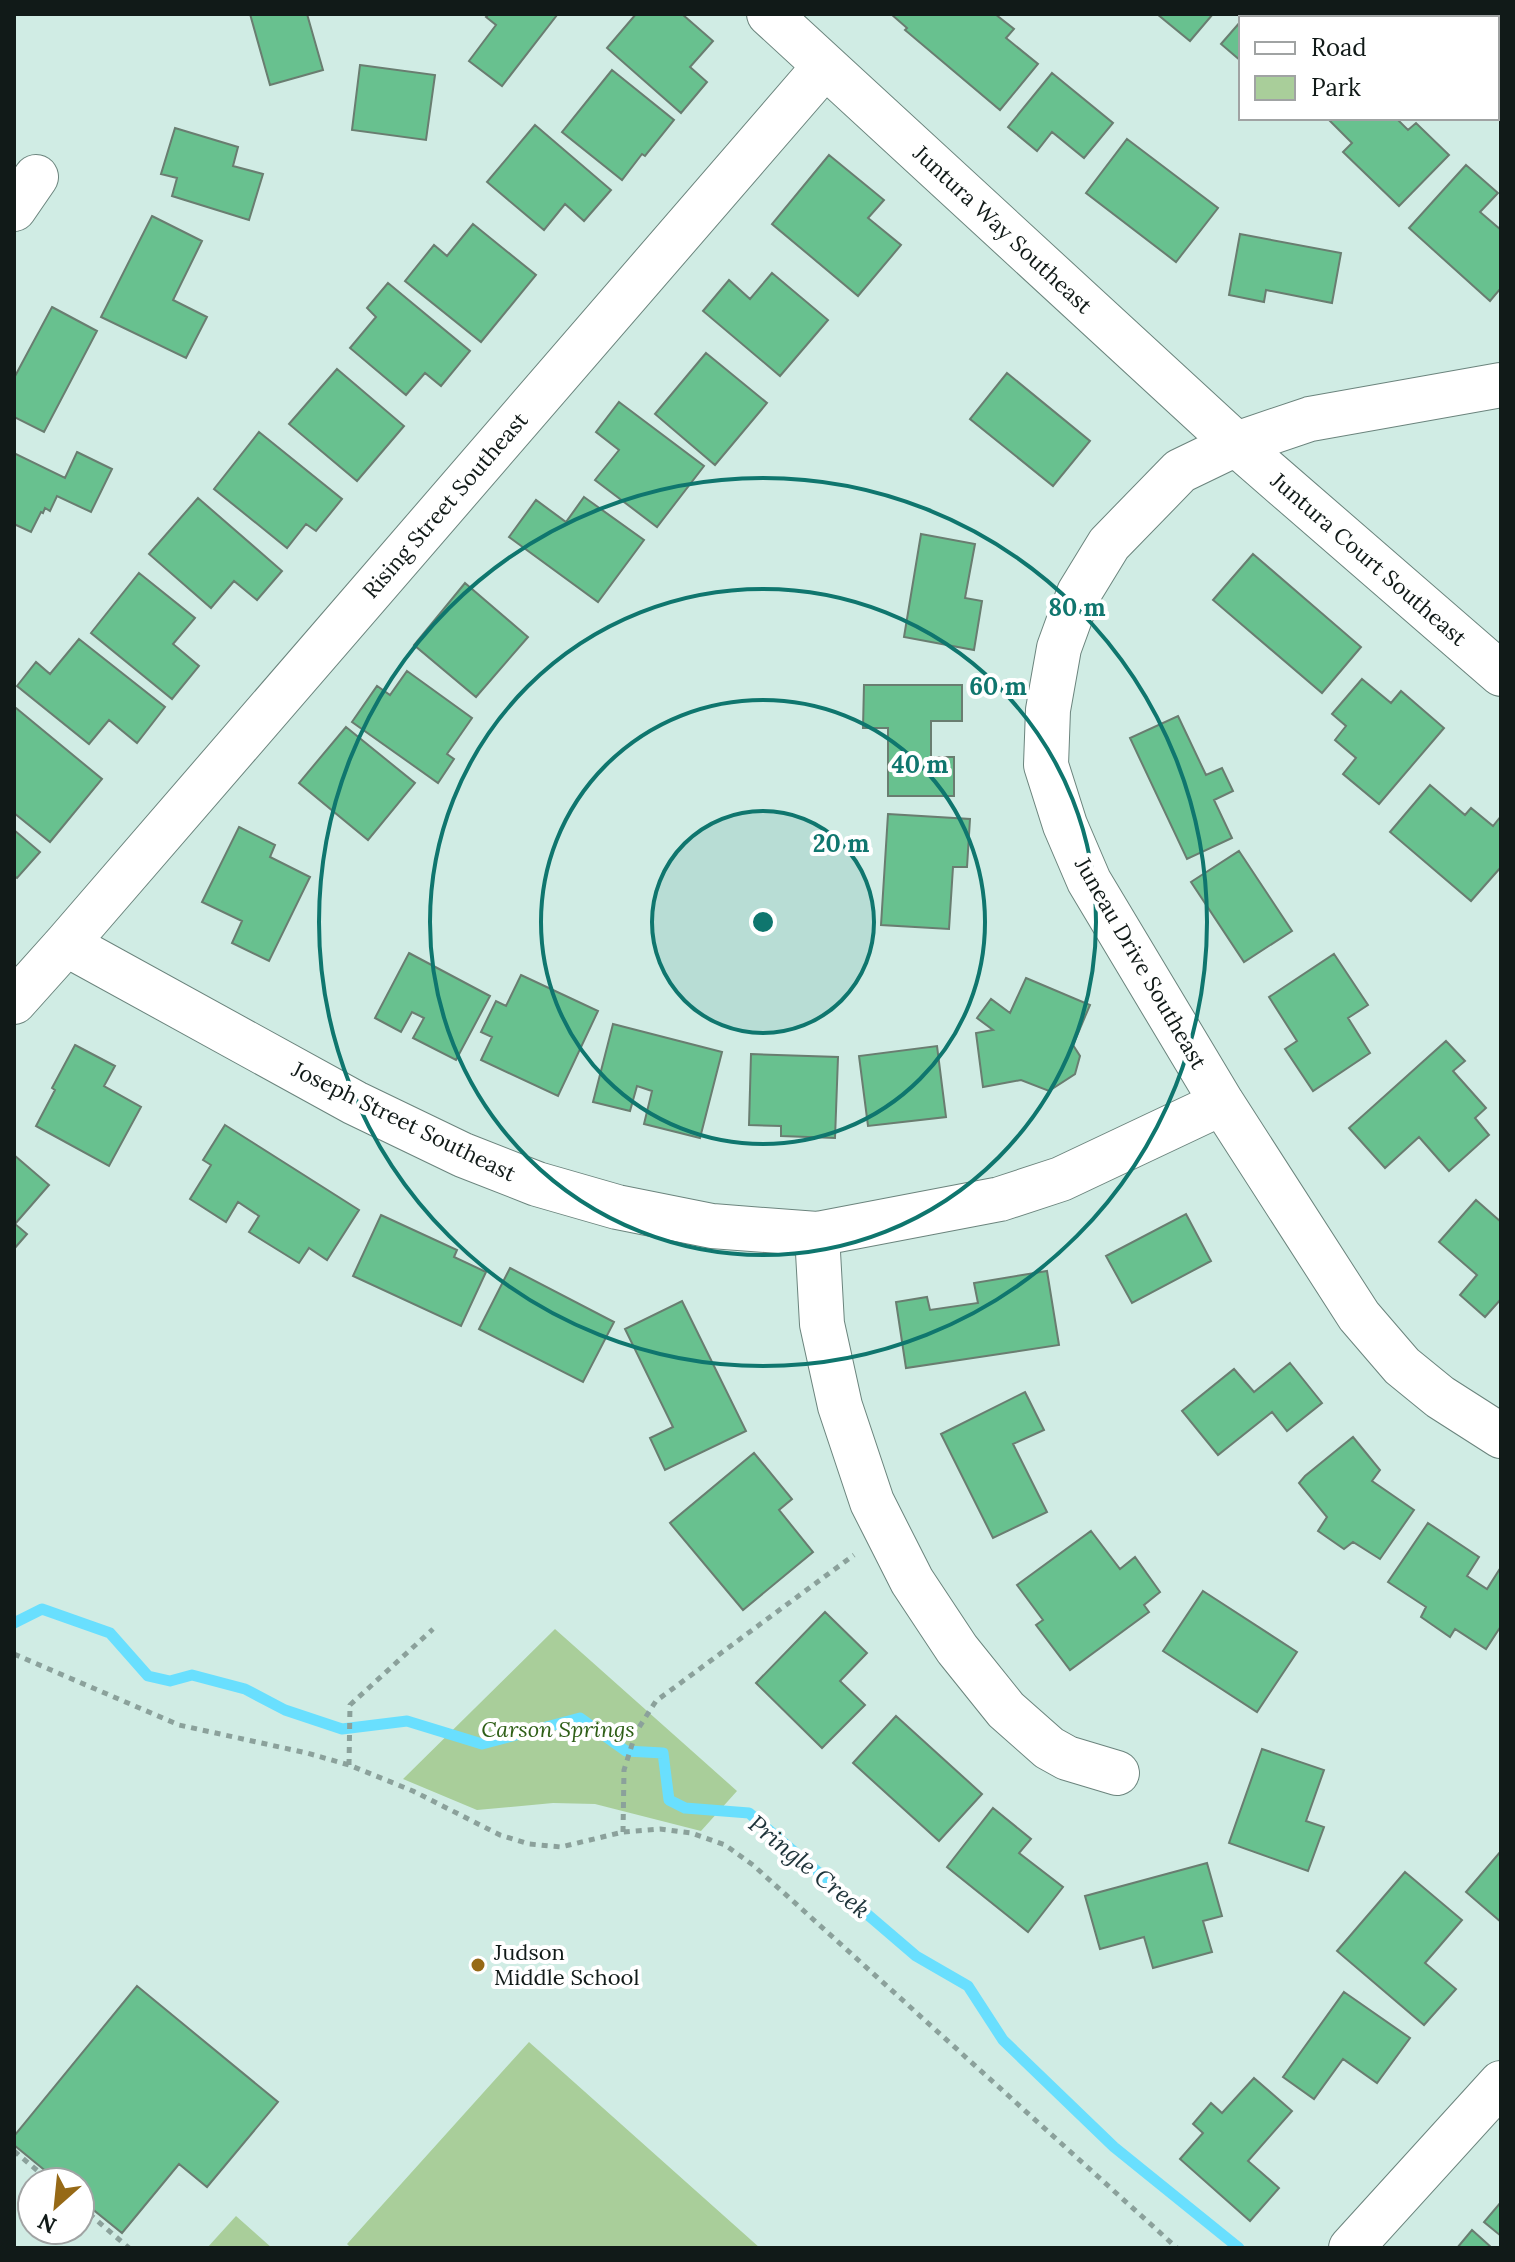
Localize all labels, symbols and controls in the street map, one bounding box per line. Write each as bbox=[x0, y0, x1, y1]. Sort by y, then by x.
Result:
legend bbox=[1239, 16, 1499, 120]
text: Road bbox=[1311, 32, 1367, 63]
text: Park bbox=[1311, 72, 1361, 103]
street label: Juntura Way Southeast bbox=[907, 138, 1099, 319]
street label: Rising Street Southeast bbox=[356, 406, 534, 604]
street label: Juntura Court Southeast bbox=[1265, 466, 1473, 652]
text: 80 m bbox=[1048, 592, 1106, 623]
text: 60 m bbox=[969, 671, 1027, 702]
text: 40 m bbox=[892, 749, 948, 780]
text: 20 m bbox=[813, 828, 869, 859]
street label: Juneau Drive Southeast bbox=[1068, 851, 1213, 1074]
centre of rings bbox=[749, 908, 777, 936]
street label: Joseph Street Southeast bbox=[287, 1054, 521, 1188]
park label: Carson Springs bbox=[481, 1715, 635, 1743]
water label: Pringle Creek bbox=[742, 1808, 876, 1925]
place label: Judson Middle School bbox=[493, 1938, 639, 1991]
marker: Judson Middle School bbox=[469, 1956, 487, 1974]
north arrow bbox=[16, 2166, 96, 2246]
text: N bbox=[33, 2207, 61, 2240]

